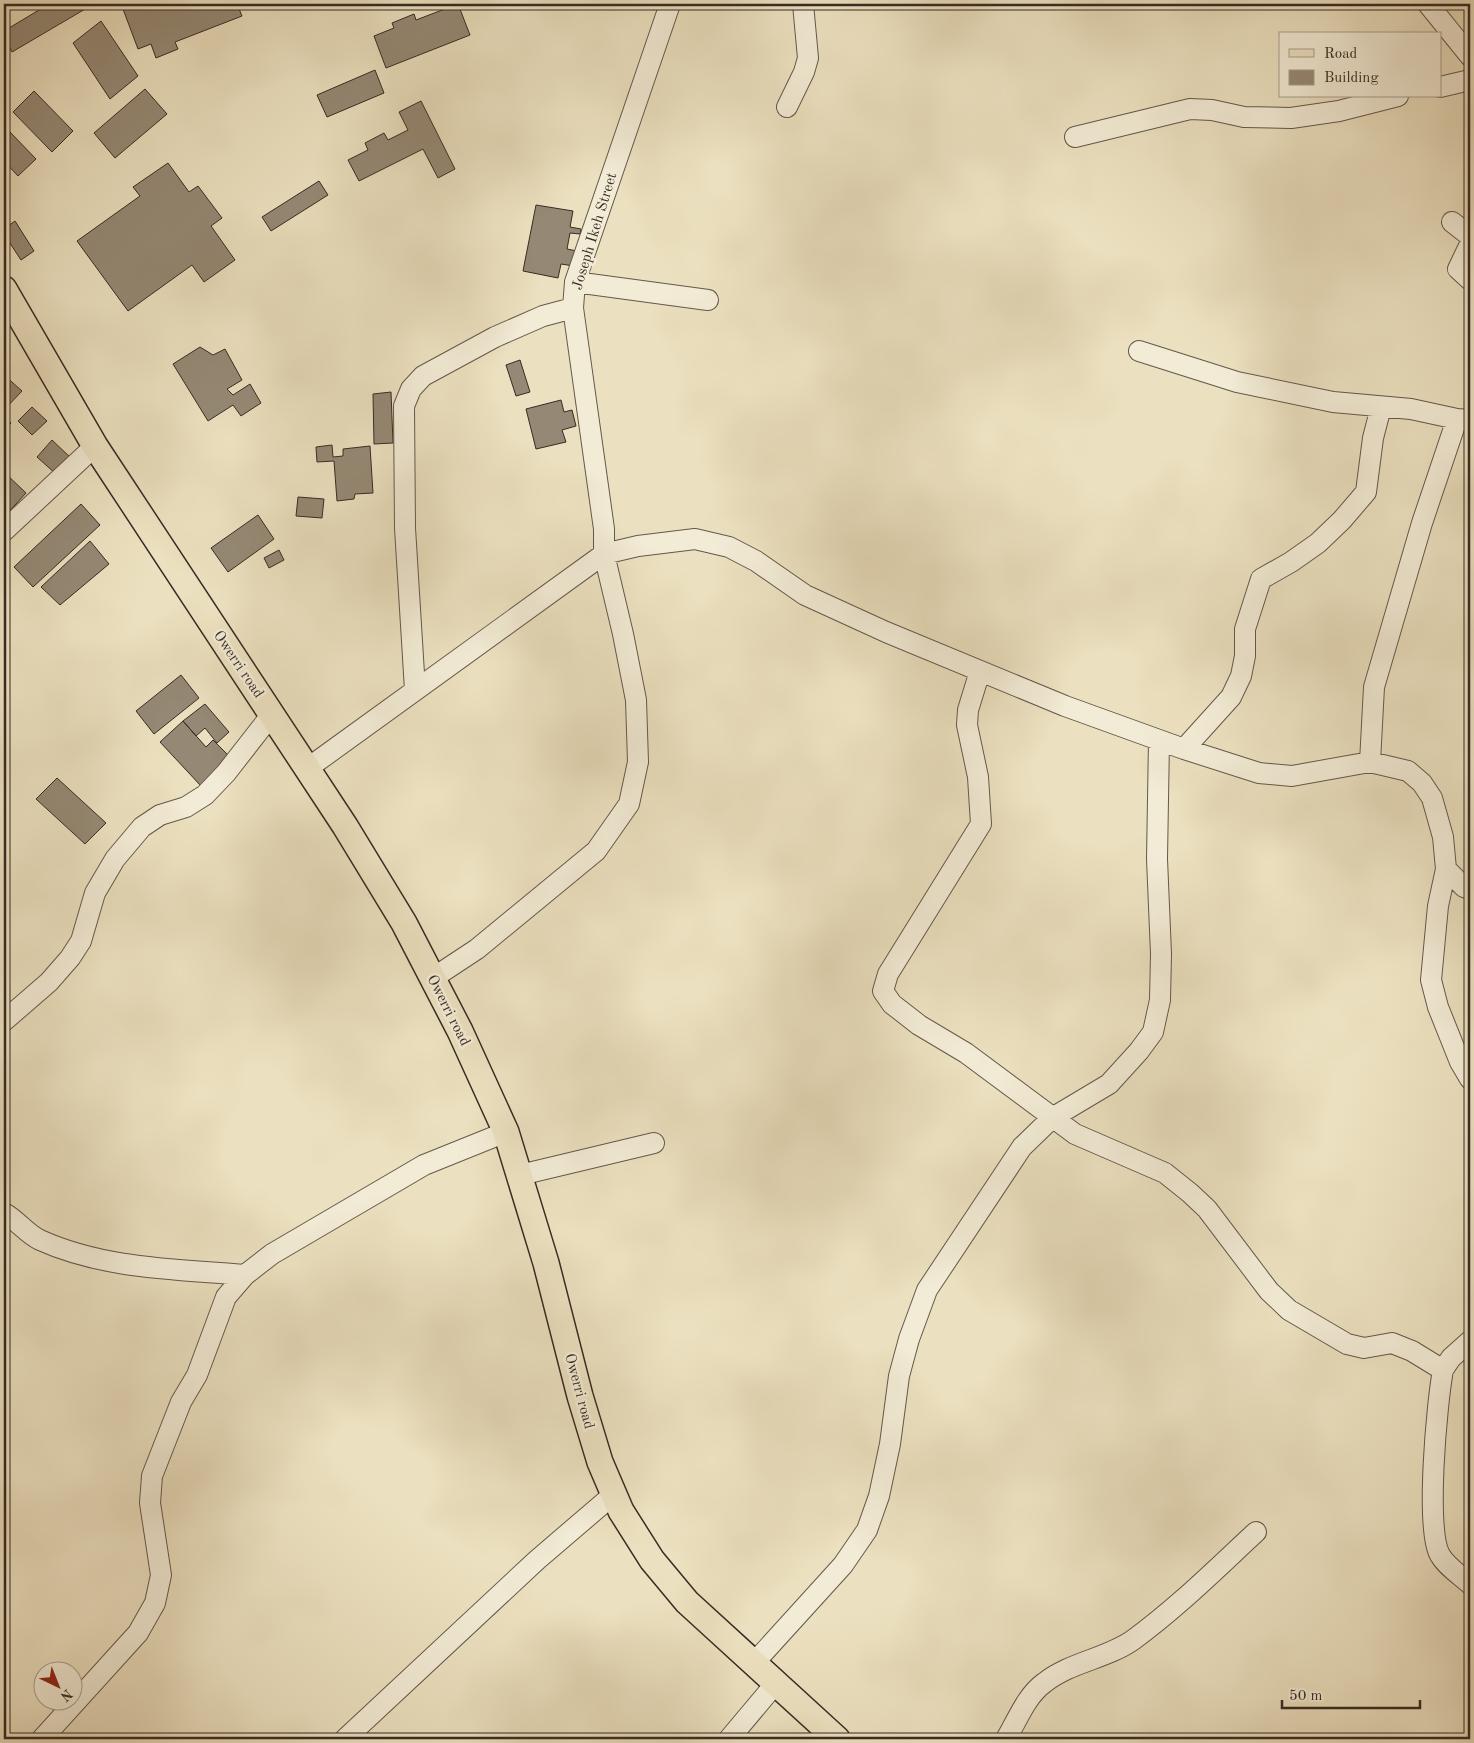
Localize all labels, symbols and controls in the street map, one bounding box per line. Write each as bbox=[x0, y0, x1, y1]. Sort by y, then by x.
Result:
legend bbox=[1279, 32, 1442, 98]
text: Road bbox=[1324, 47, 1358, 62]
text: Building bbox=[1324, 71, 1379, 86]
street label: Joseph Ikeh Street bbox=[570, 171, 620, 292]
street label: Owerri road bbox=[210, 628, 266, 701]
street label: Owerri road bbox=[423, 973, 472, 1049]
street label: Owerri road bbox=[561, 1352, 596, 1431]
north arrow bbox=[32, 1660, 82, 1710]
scale bar bbox=[1282, 1678, 1419, 1710]
text: N bbox=[57, 1686, 75, 1704]
text: 50 m bbox=[1289, 1689, 1323, 1704]

